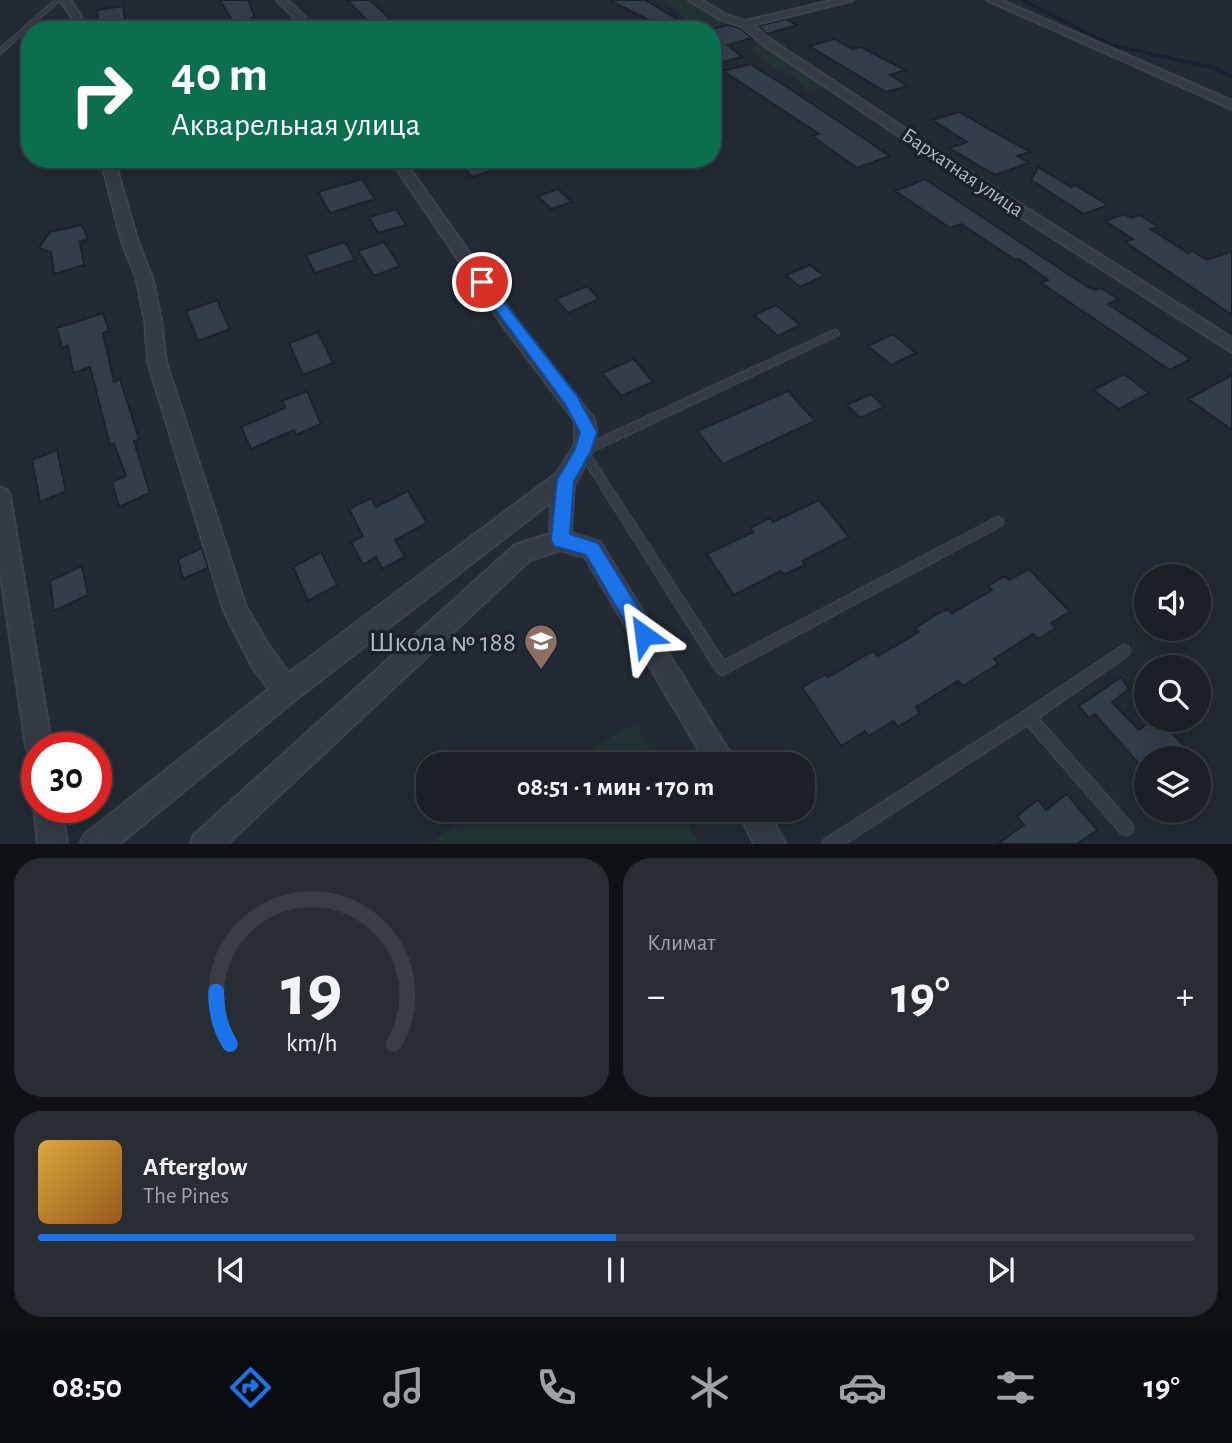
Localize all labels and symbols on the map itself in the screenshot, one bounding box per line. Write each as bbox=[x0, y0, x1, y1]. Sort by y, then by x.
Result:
street label: Бархатная улица bbox=[898, 124, 1028, 221]
pin bbox=[452, 252, 512, 312]
position arrow bbox=[607, 598, 681, 672]
school or university icon: Школа № 188 bbox=[522, 622, 560, 671]
place label: Школа № 188 bbox=[369, 629, 516, 657]
speed limit sign: 30 bbox=[21, 732, 112, 823]

